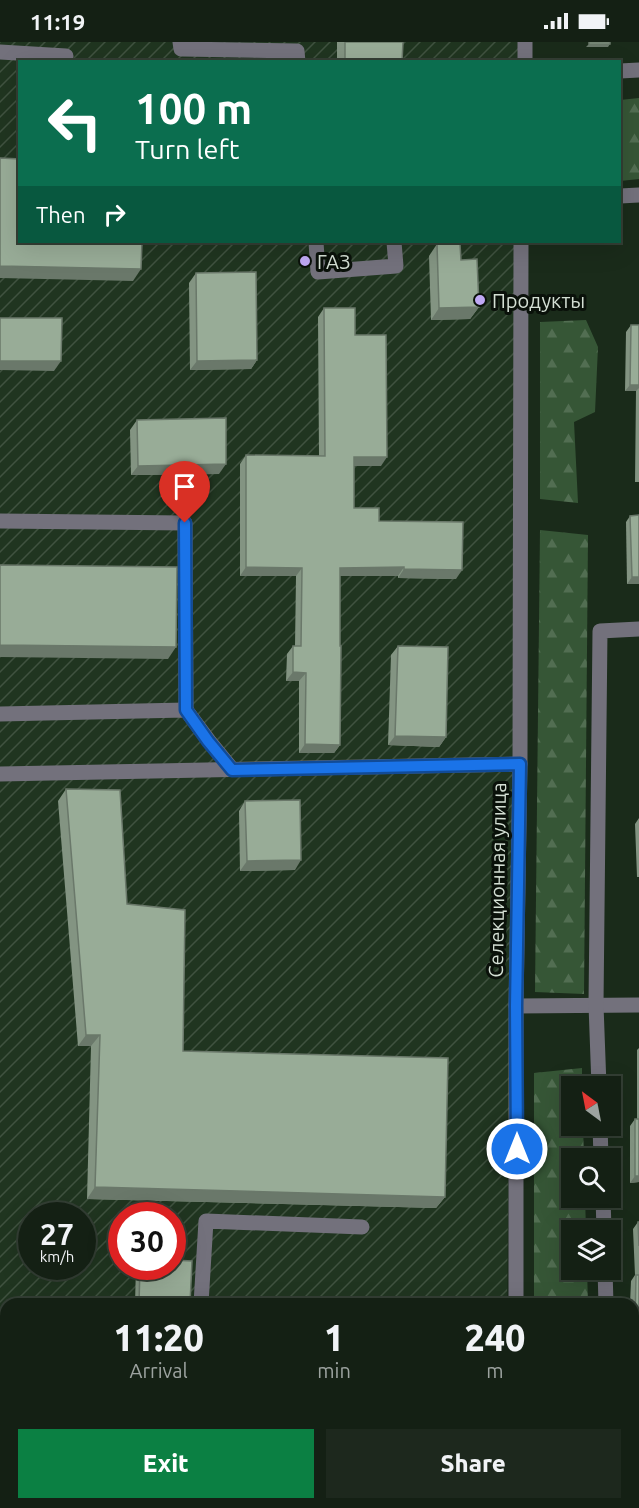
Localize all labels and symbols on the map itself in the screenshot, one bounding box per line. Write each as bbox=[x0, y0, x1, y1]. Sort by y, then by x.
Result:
place label: ГАЗ bbox=[317, 250, 350, 273]
marker: ГАЗ bbox=[298, 254, 312, 268]
place label: Продукты bbox=[492, 289, 585, 312]
marker: Продукты bbox=[473, 293, 487, 307]
pin bbox=[159, 461, 210, 523]
street label: Селекционная улица bbox=[484, 782, 510, 978]
north arrow bbox=[561, 1076, 621, 1136]
position arrow bbox=[485, 1117, 549, 1181]
speed limit sign: 30 bbox=[108, 1202, 186, 1280]

